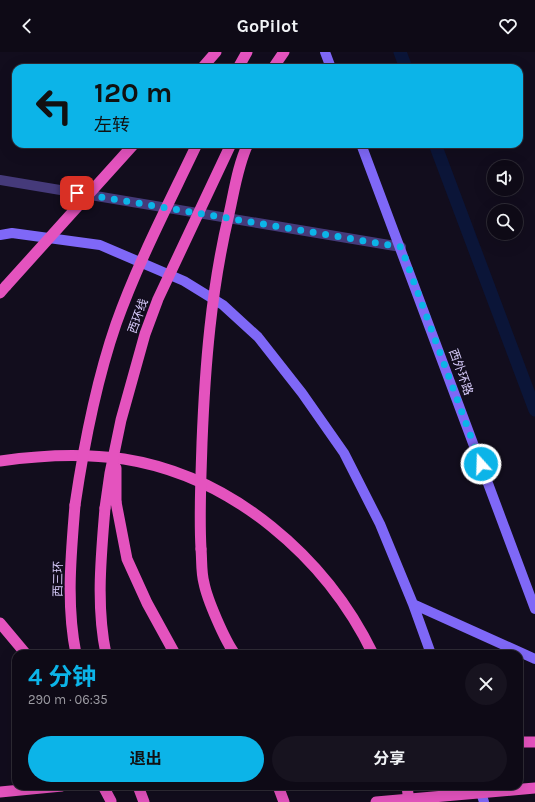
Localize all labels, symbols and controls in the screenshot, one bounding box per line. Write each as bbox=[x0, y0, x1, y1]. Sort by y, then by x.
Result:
icon: back bbox=[16, 15, 38, 37]
text: GoPilot bbox=[237, 15, 298, 37]
icon: heart bbox=[497, 15, 519, 37]
text: 120 m bbox=[94, 76, 172, 109]
icon: left bbox=[28, 80, 80, 132]
text: 左转 bbox=[94, 114, 130, 136]
map controls bbox=[487, 160, 523, 240]
button: sound bbox=[487, 160, 523, 196]
pin bbox=[60, 176, 94, 210]
icon: arrive bbox=[66, 182, 88, 204]
button: search bbox=[487, 204, 523, 240]
street label: 西环线 bbox=[125, 297, 151, 335]
street label: 西外环路 bbox=[446, 347, 476, 397]
position arrow bbox=[460, 443, 502, 485]
street label: 西三环 bbox=[51, 561, 65, 597]
text: 4 分钟 bbox=[28, 663, 96, 691]
button: close bbox=[465, 663, 507, 705]
text: 290 m · 06:35 bbox=[28, 692, 108, 707]
button: 退出 bbox=[28, 736, 264, 782]
button: 分享 bbox=[272, 736, 507, 782]

